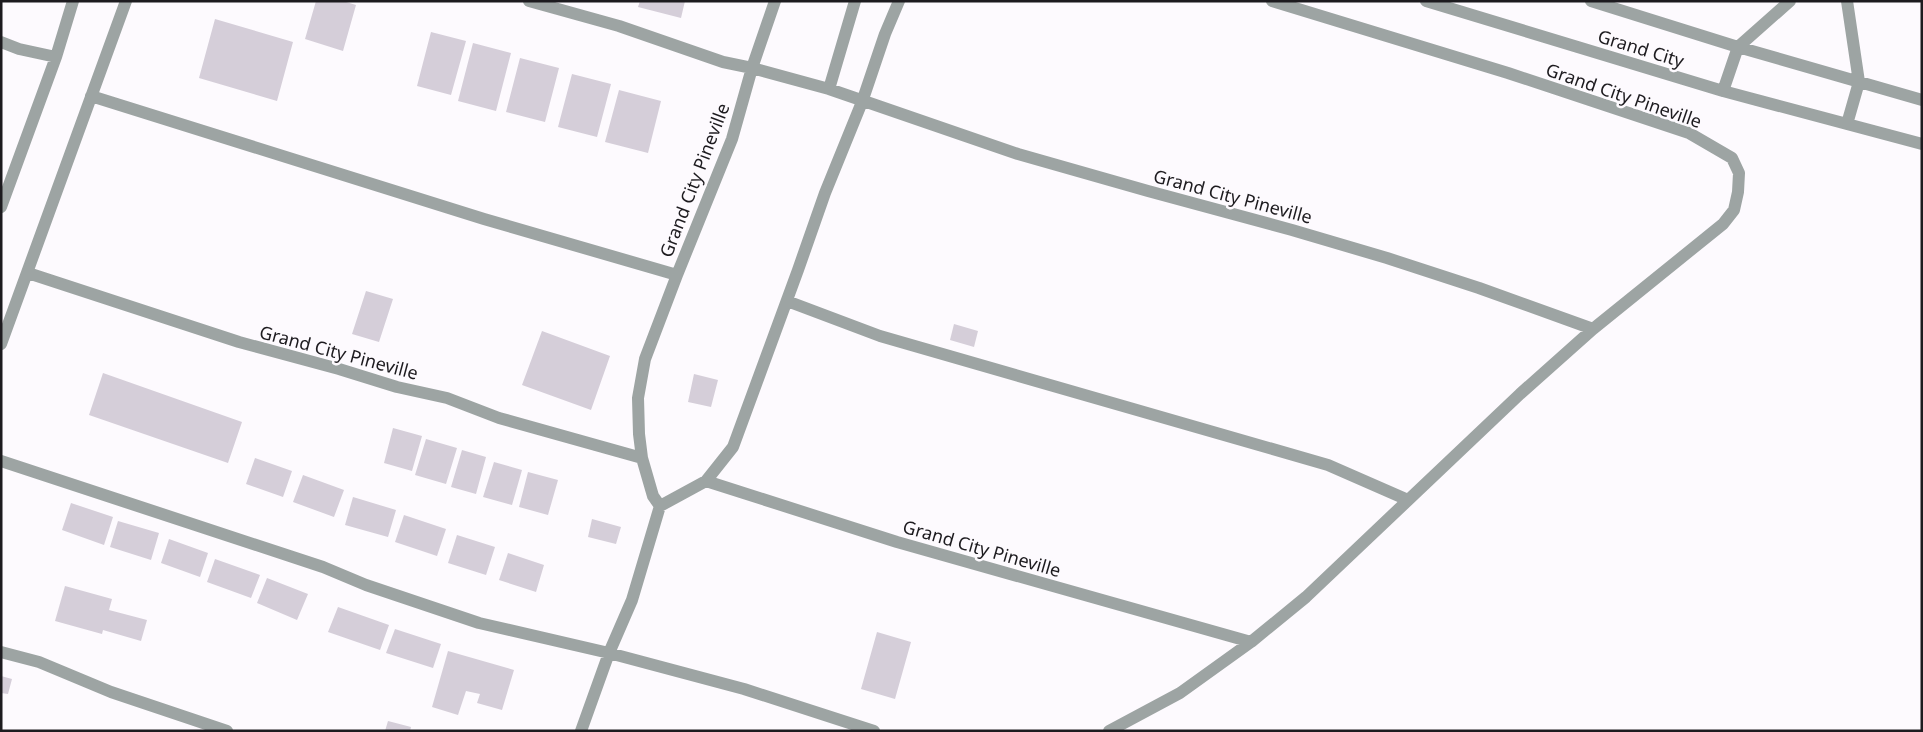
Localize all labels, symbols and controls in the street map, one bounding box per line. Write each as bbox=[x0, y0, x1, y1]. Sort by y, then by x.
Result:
street label: Grand City bbox=[1595, 24, 1688, 73]
street label: Grand City Pineville bbox=[1543, 57, 1705, 133]
street label: Grand City Pineville bbox=[654, 100, 734, 260]
street label: Grand City Pineville bbox=[1151, 163, 1315, 229]
street label: Grand City Pineville bbox=[257, 319, 421, 385]
street label: Grand City Pineville bbox=[900, 514, 1064, 582]

